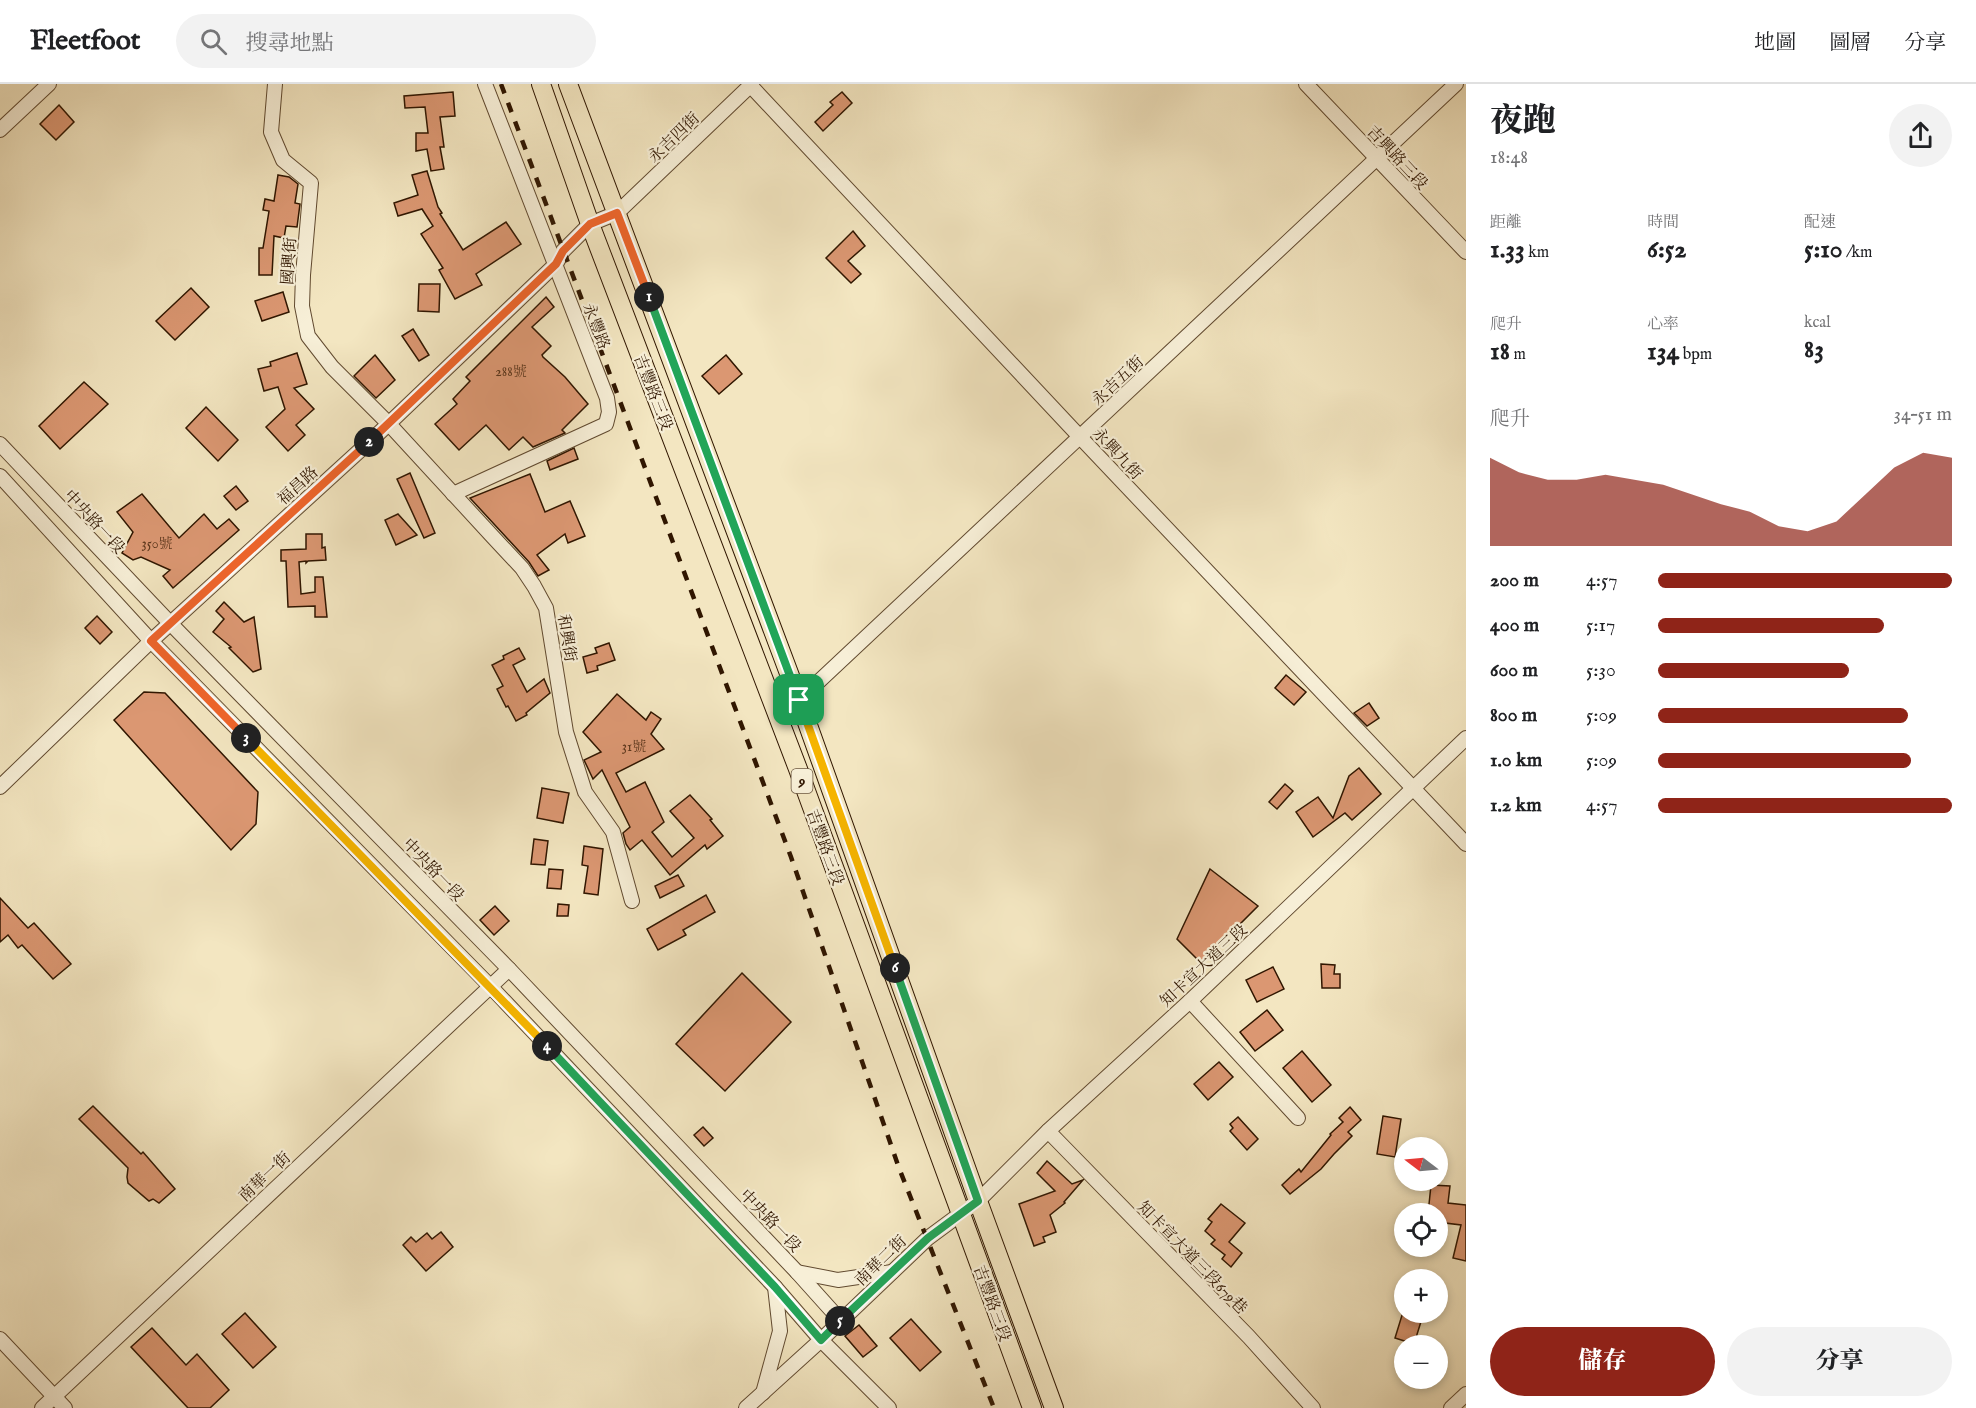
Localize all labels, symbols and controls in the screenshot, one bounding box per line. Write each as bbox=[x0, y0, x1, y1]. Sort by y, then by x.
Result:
search box bbox=[176, 14, 596, 68]
text: Fleetfoot bbox=[30, 24, 140, 59]
icon: search bbox=[197, 25, 230, 58]
text: 搜尋地點 bbox=[245, 30, 333, 58]
text: 地圖 bbox=[1754, 30, 1796, 57]
text: 圖層 bbox=[1829, 30, 1871, 57]
text: 分享 bbox=[1904, 30, 1946, 57]
text: 夜跑 bbox=[1490, 101, 1556, 143]
button: share bbox=[1889, 104, 1952, 167]
street label: 永吉四街 bbox=[644, 109, 704, 168]
street label: 吉興路三段 bbox=[1362, 122, 1431, 194]
text: 18:48 bbox=[1490, 145, 1528, 170]
text: 距離 bbox=[1490, 213, 1522, 233]
text: 時間 bbox=[1647, 213, 1679, 233]
text: 配速 bbox=[1804, 213, 1836, 233]
text: 1.33 bbox=[1490, 233, 1525, 266]
text: 6:52 bbox=[1647, 233, 1686, 266]
text: 5:10 bbox=[1804, 233, 1843, 266]
street label: 國興街 bbox=[278, 236, 302, 286]
text: km bbox=[1525, 243, 1549, 263]
text: /km bbox=[1843, 243, 1872, 263]
pin: 1 bbox=[634, 282, 664, 312]
text: 1 bbox=[646, 287, 652, 307]
street label: 永豐路 bbox=[577, 301, 613, 353]
text: kcal bbox=[1804, 313, 1831, 333]
text: 爬升 bbox=[1490, 315, 1522, 335]
text: 心率 bbox=[1647, 315, 1679, 335]
text: 83 bbox=[1804, 333, 1824, 366]
text: 18 bbox=[1490, 335, 1510, 368]
text: 134 bbox=[1647, 335, 1679, 368]
text: m bbox=[1510, 345, 1526, 365]
text: bpm bbox=[1679, 345, 1712, 365]
street label: 吉豐路三段 bbox=[628, 352, 676, 434]
street label: 永吉五街 bbox=[1088, 352, 1149, 411]
house number: 288號 bbox=[495, 363, 527, 381]
text: 34–51 m bbox=[1894, 402, 1952, 427]
text: 爬升 bbox=[1490, 407, 1530, 432]
street label: 永興九街 bbox=[1087, 424, 1146, 485]
pin: 2 bbox=[354, 427, 384, 457]
text: 2 bbox=[365, 432, 373, 452]
street label: 福昌路 bbox=[274, 463, 323, 510]
street label: 中央路一段 bbox=[59, 486, 128, 558]
house number: 350號 bbox=[141, 535, 173, 553]
text: 200 m bbox=[1490, 568, 1539, 593]
text: 4:57 bbox=[1586, 568, 1618, 593]
street label: 和興街 bbox=[552, 613, 580, 664]
text: 400 m bbox=[1490, 613, 1539, 638]
text: 5:17 bbox=[1586, 613, 1615, 638]
text: 600 m bbox=[1490, 658, 1538, 683]
text: 5:30 bbox=[1586, 658, 1616, 683]
pin bbox=[773, 674, 824, 725]
icon: arrive bbox=[782, 683, 815, 716]
text: 800 m bbox=[1490, 703, 1537, 728]
text: 5:09 bbox=[1586, 703, 1617, 728]
pin: 3 bbox=[231, 723, 261, 753]
text: 3 bbox=[243, 728, 249, 748]
house number: 31號 bbox=[622, 738, 646, 756]
text: 1.0 km bbox=[1490, 748, 1542, 773]
text: 5:09 bbox=[1586, 748, 1617, 773]
road number: 9 bbox=[792, 769, 812, 793]
text: 1.2 km bbox=[1490, 793, 1542, 818]
text: 4:57 bbox=[1586, 793, 1618, 818]
street label: 吉豐路三段 bbox=[801, 807, 847, 889]
street label: 中央路一段 bbox=[398, 835, 468, 906]
street label: 知卡宣大道三段 bbox=[1157, 921, 1252, 1012]
pin: 6 bbox=[880, 953, 910, 983]
text: 6 bbox=[892, 958, 898, 978]
pin: 4 bbox=[532, 1031, 562, 1061]
text: 4 bbox=[543, 1036, 551, 1056]
north arrow bbox=[1394, 1137, 1448, 1191]
map controls bbox=[1394, 1137, 1448, 1389]
street label: 南華一街 bbox=[235, 1148, 296, 1207]
street label: 中央路一段 bbox=[735, 1186, 805, 1257]
street label: 知卡宣大道三段679巷 bbox=[1133, 1198, 1251, 1319]
button: locate bbox=[1394, 1203, 1448, 1257]
street label: 南華二街 bbox=[851, 1232, 911, 1291]
street label: 吉豐路三段 bbox=[968, 1263, 1014, 1345]
button: + bbox=[1394, 1269, 1448, 1323]
pin: 5 bbox=[825, 1306, 855, 1336]
text: 5 bbox=[837, 1311, 843, 1331]
button: 儲存 bbox=[1490, 1327, 1715, 1396]
button: 分享 bbox=[1727, 1327, 1952, 1396]
button: − bbox=[1394, 1335, 1448, 1389]

